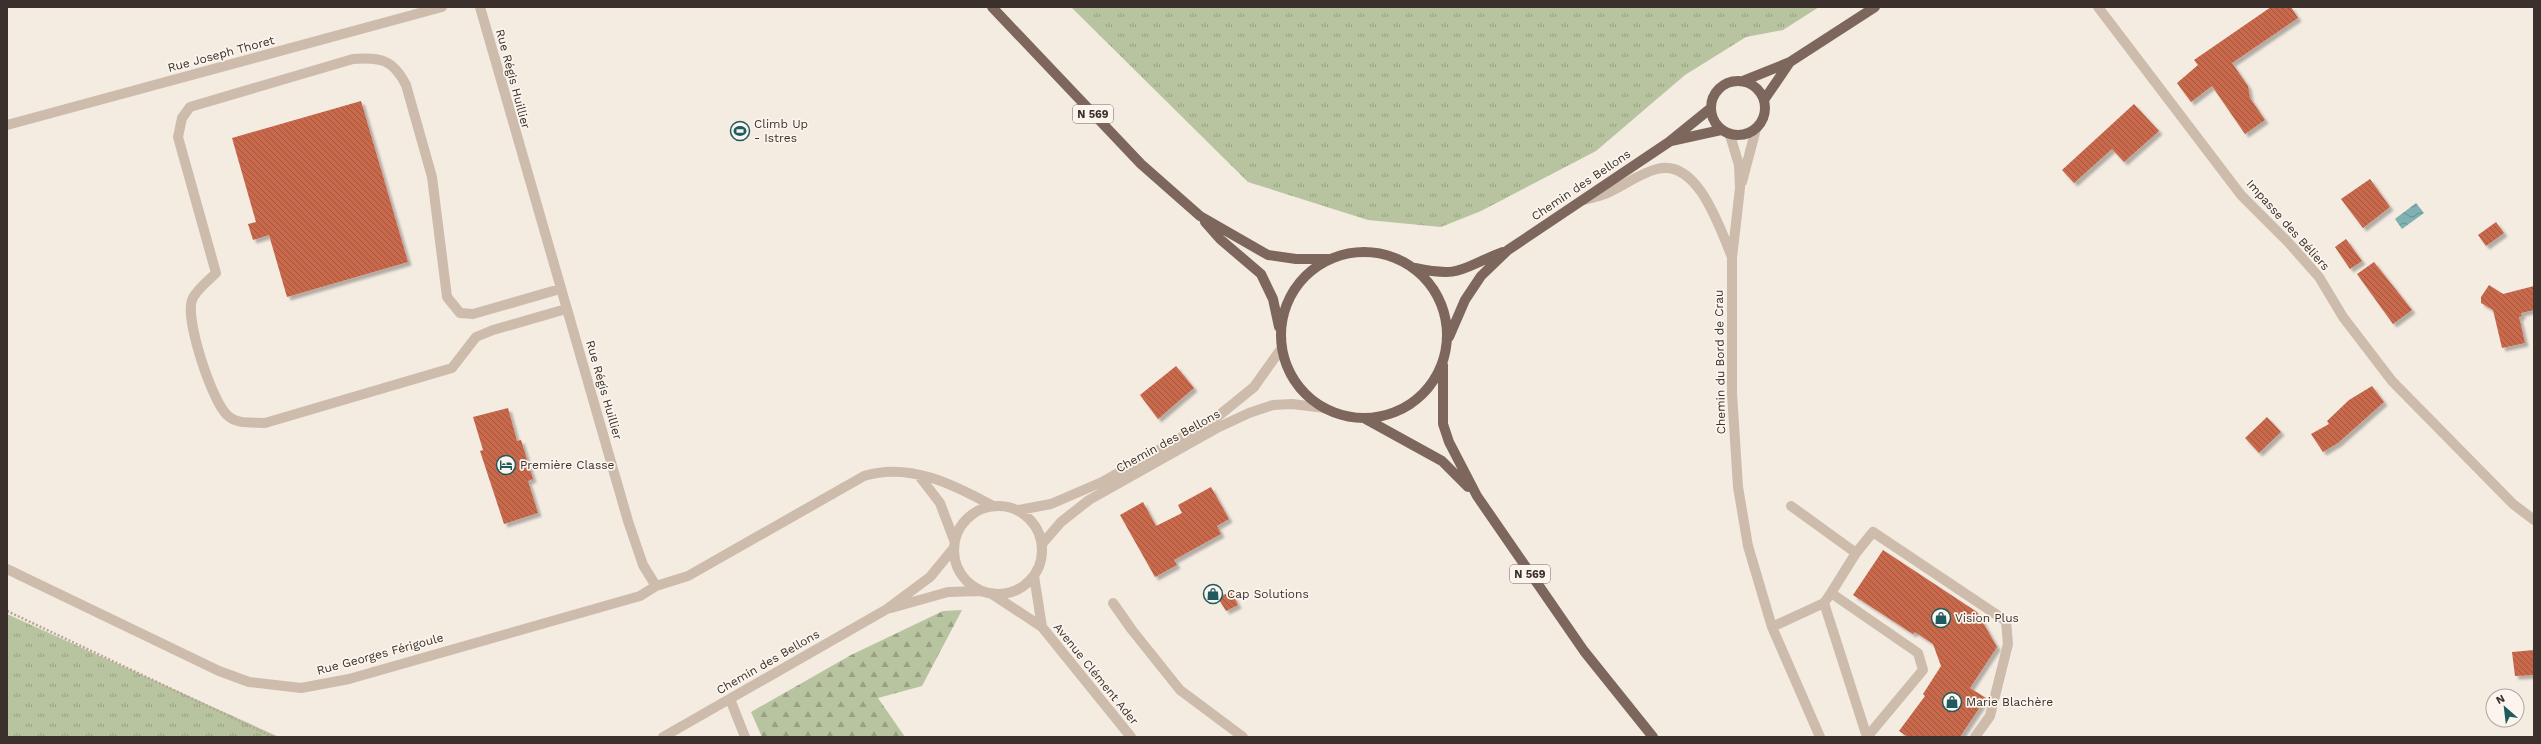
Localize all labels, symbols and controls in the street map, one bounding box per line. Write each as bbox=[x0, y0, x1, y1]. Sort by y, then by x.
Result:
street label: Rue Régis Huillier bbox=[493, 28, 533, 130]
street label: Rue Joseph Thoret bbox=[166, 33, 276, 75]
road number: N 569 bbox=[1073, 105, 1113, 123]
place label: Climb Up - Istres bbox=[754, 117, 808, 145]
sports icon: Climb Up - Istres bbox=[729, 120, 751, 142]
street label: Chemin des Bellons bbox=[1529, 147, 1633, 223]
street label: Impasse des Béliers bbox=[2244, 177, 2332, 273]
street label: Chemin du Bord de Crau bbox=[1712, 289, 1728, 435]
street label: Rue Régis Huillier bbox=[583, 339, 625, 441]
street label: Chemin des Bellons bbox=[1114, 407, 1222, 475]
hotel icon: Première Classe bbox=[495, 454, 517, 476]
place label: Première Classe bbox=[520, 458, 615, 472]
road number: N 569 bbox=[1510, 565, 1550, 583]
shop icon: Cap Solutions bbox=[1202, 583, 1224, 605]
place label: Cap Solutions bbox=[1227, 587, 1309, 601]
shop icon: Vision Plus bbox=[1930, 607, 1952, 629]
place label: Vision Plus bbox=[1955, 611, 2019, 625]
street label: Avenue Clément Ader bbox=[1051, 620, 1141, 728]
street label: Chemin des Bellons bbox=[714, 627, 822, 697]
street label: Rue Georges Férigoule bbox=[315, 630, 445, 678]
north arrow bbox=[2485, 688, 2525, 728]
shop icon: Marie Blachère bbox=[1941, 691, 1963, 713]
text: N bbox=[2494, 692, 2507, 707]
place label: Marie Blachère bbox=[1966, 695, 2053, 709]

